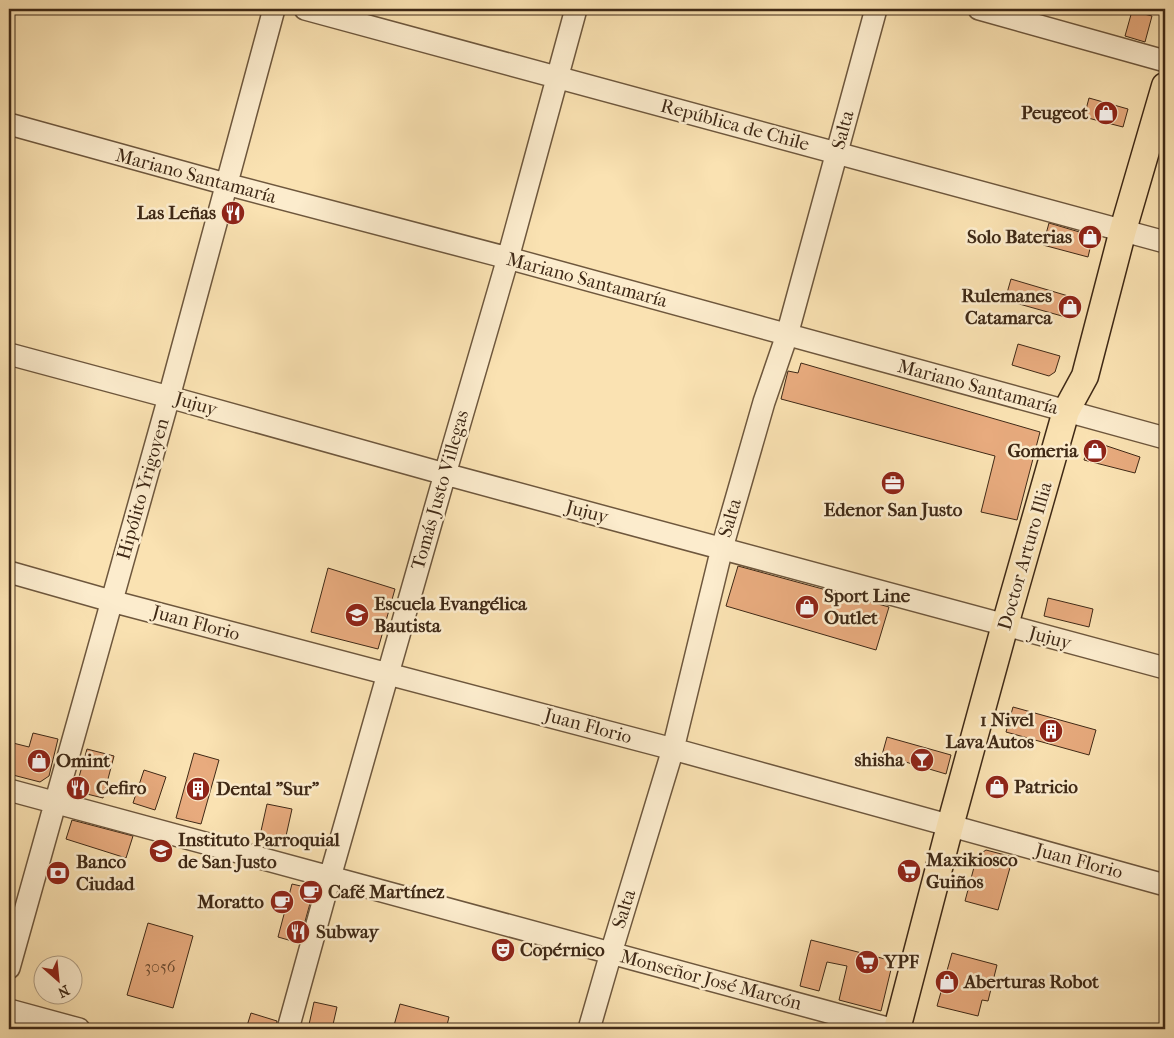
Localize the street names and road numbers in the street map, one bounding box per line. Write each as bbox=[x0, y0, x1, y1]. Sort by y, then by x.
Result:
street label: República de Chile bbox=[658, 95, 812, 155]
street label: Salta bbox=[827, 108, 859, 152]
street label: Mariano Santamaría bbox=[113, 144, 279, 208]
street label: Mariano Santamaría bbox=[504, 248, 670, 312]
street label: Mariano Santamaría bbox=[895, 355, 1061, 419]
street label: Jujuy bbox=[170, 387, 221, 421]
street label: Tomás Justo Villegas bbox=[407, 408, 473, 572]
street label: Hipólito Yrigoyen bbox=[112, 416, 174, 562]
street label: Doctor Arturo Illia bbox=[993, 479, 1057, 633]
street label: Jujuy bbox=[561, 495, 611, 528]
street label: Salta bbox=[714, 496, 746, 540]
street label: Juan Florio bbox=[148, 600, 242, 645]
street label: Jujuy bbox=[1024, 621, 1074, 654]
street label: Juan Florio bbox=[540, 703, 634, 748]
street label: Juan Florio bbox=[1031, 838, 1125, 883]
street label: Salta bbox=[608, 887, 640, 931]
street label: Monseñor José Marcón bbox=[618, 945, 804, 1015]

